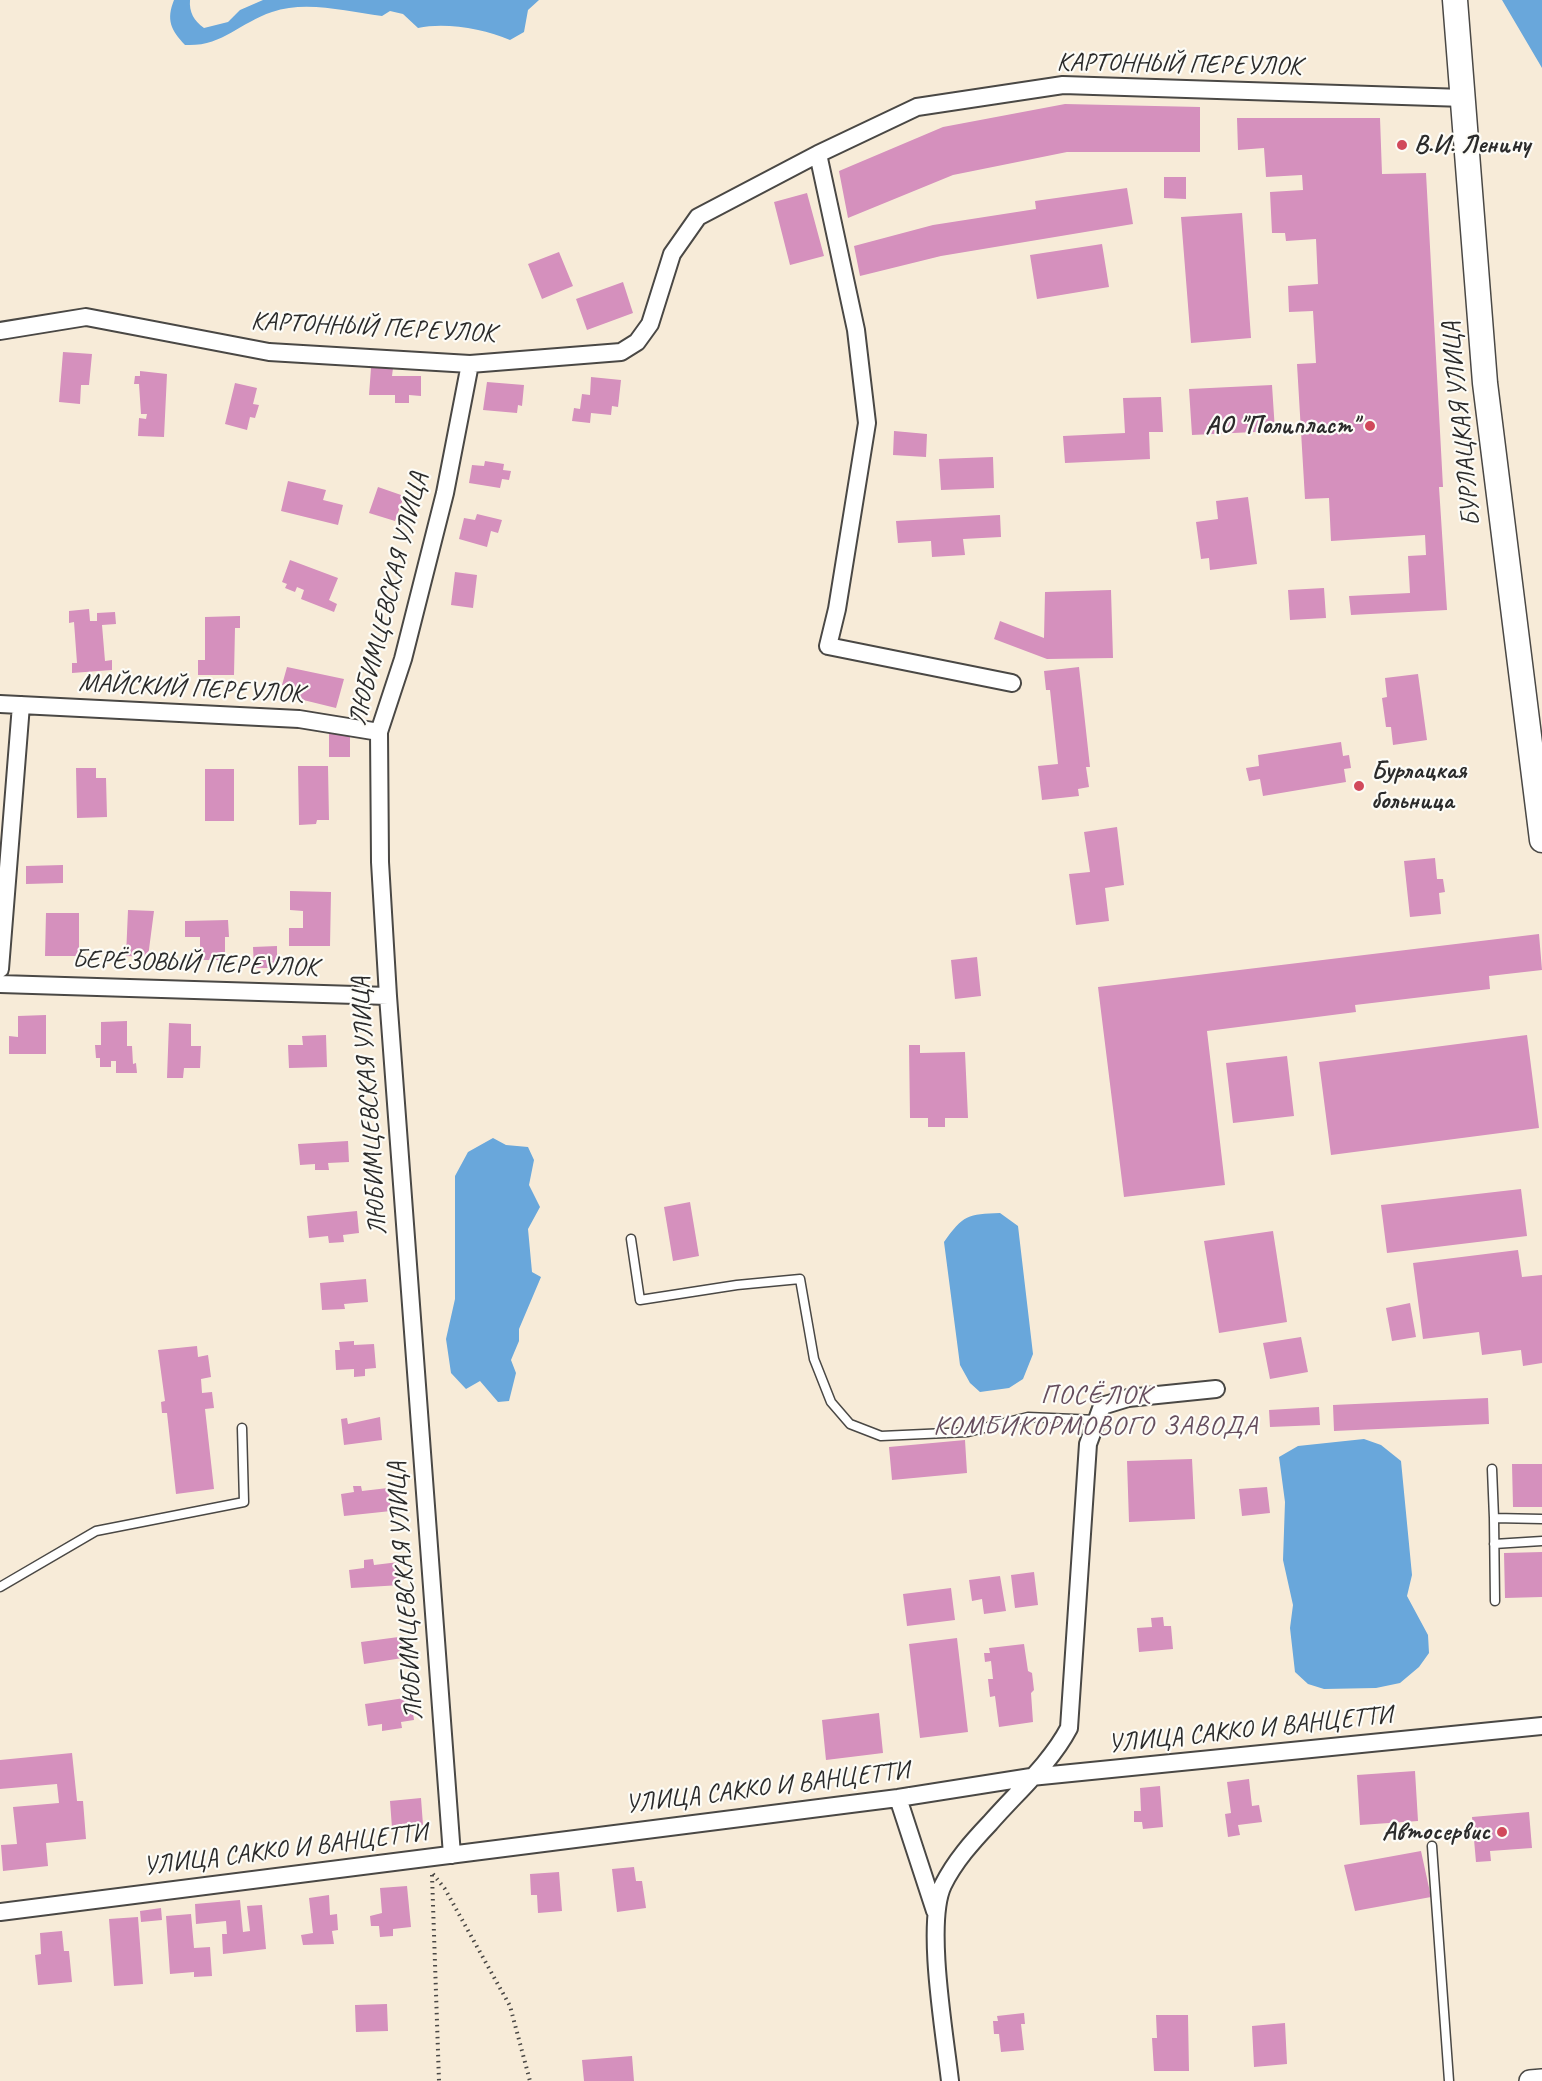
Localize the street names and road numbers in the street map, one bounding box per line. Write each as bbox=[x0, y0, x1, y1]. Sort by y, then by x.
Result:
street label: КАРТОННЫЙ ПЕРЕУЛОК bbox=[1056, 47, 1302, 83]
street label: КАРТОННЫЙ ПЕРЕУЛОК bbox=[250, 306, 496, 350]
street label: БУРЛАЦКАЯ УЛИЦА bbox=[1436, 320, 1488, 528]
street label: ЛЮБИМЦЕВСКАЯ УЛИЦА bbox=[343, 469, 435, 729]
street label: МАЙСКИЙ ПЕРЕУЛОК bbox=[78, 668, 304, 710]
street label: БЕРЁЗОВЫЙ ПЕРЕУЛОК bbox=[72, 944, 318, 984]
street label: ЛЮБИМЦЕВСКАЯ УЛИЦА bbox=[345, 976, 395, 1236]
street label: ЛЮБИМЦЕВСКАЯ УЛИЦА bbox=[381, 1461, 431, 1721]
street label: УЛИЦА САККО И ВАНЦЕТТИ bbox=[1106, 1700, 1394, 1760]
street label: УЛИЦА САККО И ВАНЦЕТТИ bbox=[623, 1755, 911, 1821]
street label: УЛИЦА САККО И ВАНЦЕТТИ bbox=[141, 1817, 429, 1883]

